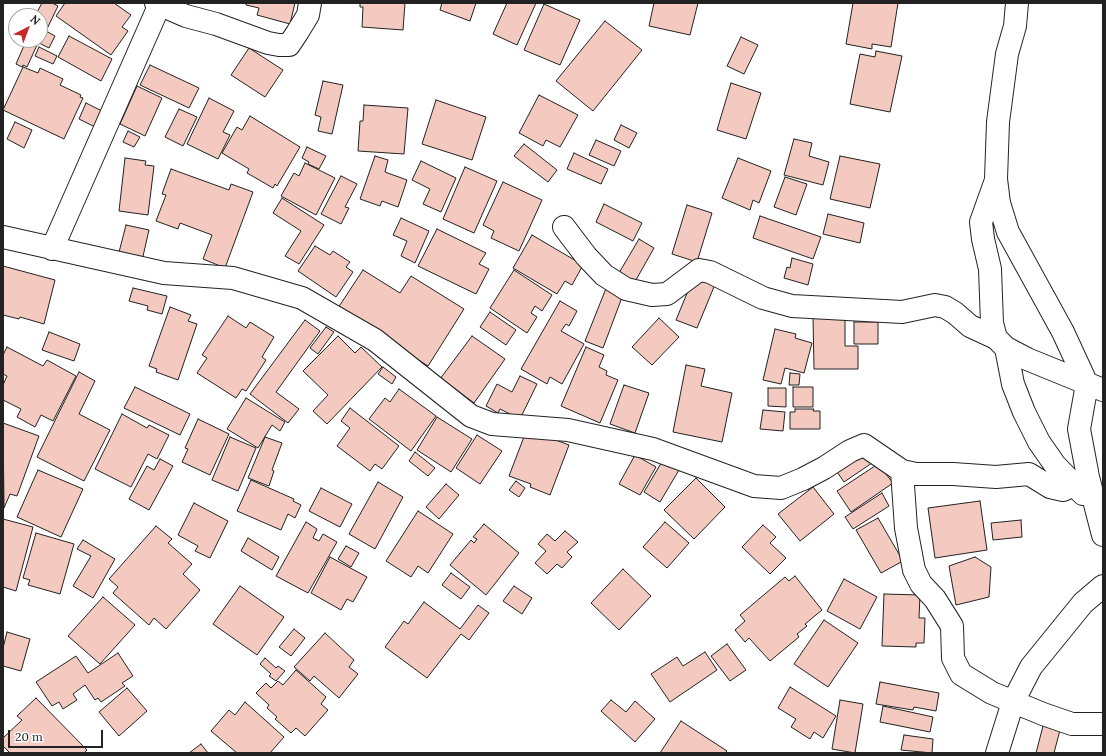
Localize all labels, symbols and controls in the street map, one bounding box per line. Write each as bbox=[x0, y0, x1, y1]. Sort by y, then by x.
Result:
north arrow bbox=[8, 8, 48, 48]
text: N bbox=[28, 12, 43, 28]
scale bar bbox=[10, 722, 105, 748]
text: 20 m bbox=[15, 729, 43, 744]

